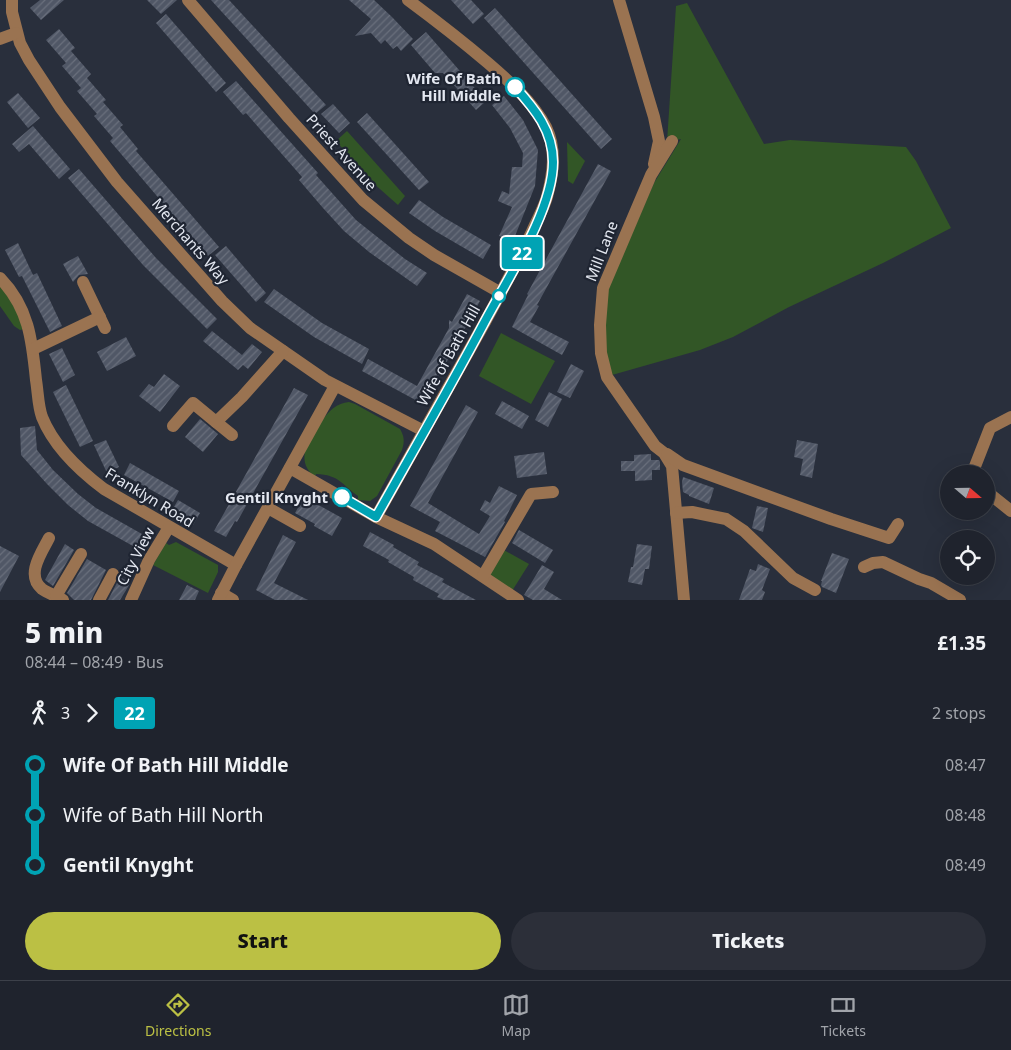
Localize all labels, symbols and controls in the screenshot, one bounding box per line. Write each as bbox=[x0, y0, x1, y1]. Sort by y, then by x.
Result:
place label: Wife Of Bath Hill Middle bbox=[407, 68, 501, 105]
marker: Wife Of Bath Hill Middle bbox=[505, 77, 525, 97]
street label: Priest Avenue bbox=[302, 109, 382, 195]
street label: Merchants Way bbox=[148, 194, 234, 289]
street label: Mill Lane bbox=[580, 218, 622, 284]
line badge: 22 bbox=[500, 237, 544, 269]
text: 22 bbox=[512, 241, 532, 265]
unlabelled marker bbox=[492, 289, 506, 303]
street label: Wife of Bath Hill bbox=[412, 301, 484, 409]
street label: Franklyn Road bbox=[102, 463, 198, 531]
north arrow bbox=[940, 465, 995, 520]
map controls bbox=[940, 465, 995, 585]
place label: Gentil Knyght bbox=[225, 487, 328, 507]
marker: Gentil Knyght bbox=[332, 487, 352, 507]
street label: City View bbox=[111, 523, 159, 589]
button: locate bbox=[940, 530, 995, 585]
text: 5 min bbox=[25, 613, 103, 651]
text: £1.35 bbox=[937, 630, 986, 656]
text: 08:44 – 08:49 · Bus bbox=[25, 651, 164, 673]
icon: walk bbox=[25, 699, 53, 727]
icon: forward bbox=[78, 699, 106, 727]
text: 22 bbox=[124, 701, 145, 725]
text: 3 bbox=[61, 702, 70, 724]
text: 2 stops bbox=[932, 702, 986, 724]
text: Wife Of Bath Hill Middle bbox=[63, 752, 289, 778]
text: 08:47 bbox=[945, 754, 986, 776]
text: Wife of Bath Hill North bbox=[63, 802, 263, 828]
text: 08:48 bbox=[945, 804, 986, 826]
text: Gentil Knyght bbox=[63, 852, 193, 878]
text: 08:49 bbox=[945, 854, 986, 876]
button: Start bbox=[25, 912, 501, 970]
button: Tickets bbox=[511, 912, 986, 970]
tab: Directions bbox=[145, 991, 211, 1040]
tab: Map bbox=[502, 991, 531, 1040]
tab: Tickets bbox=[821, 991, 866, 1040]

